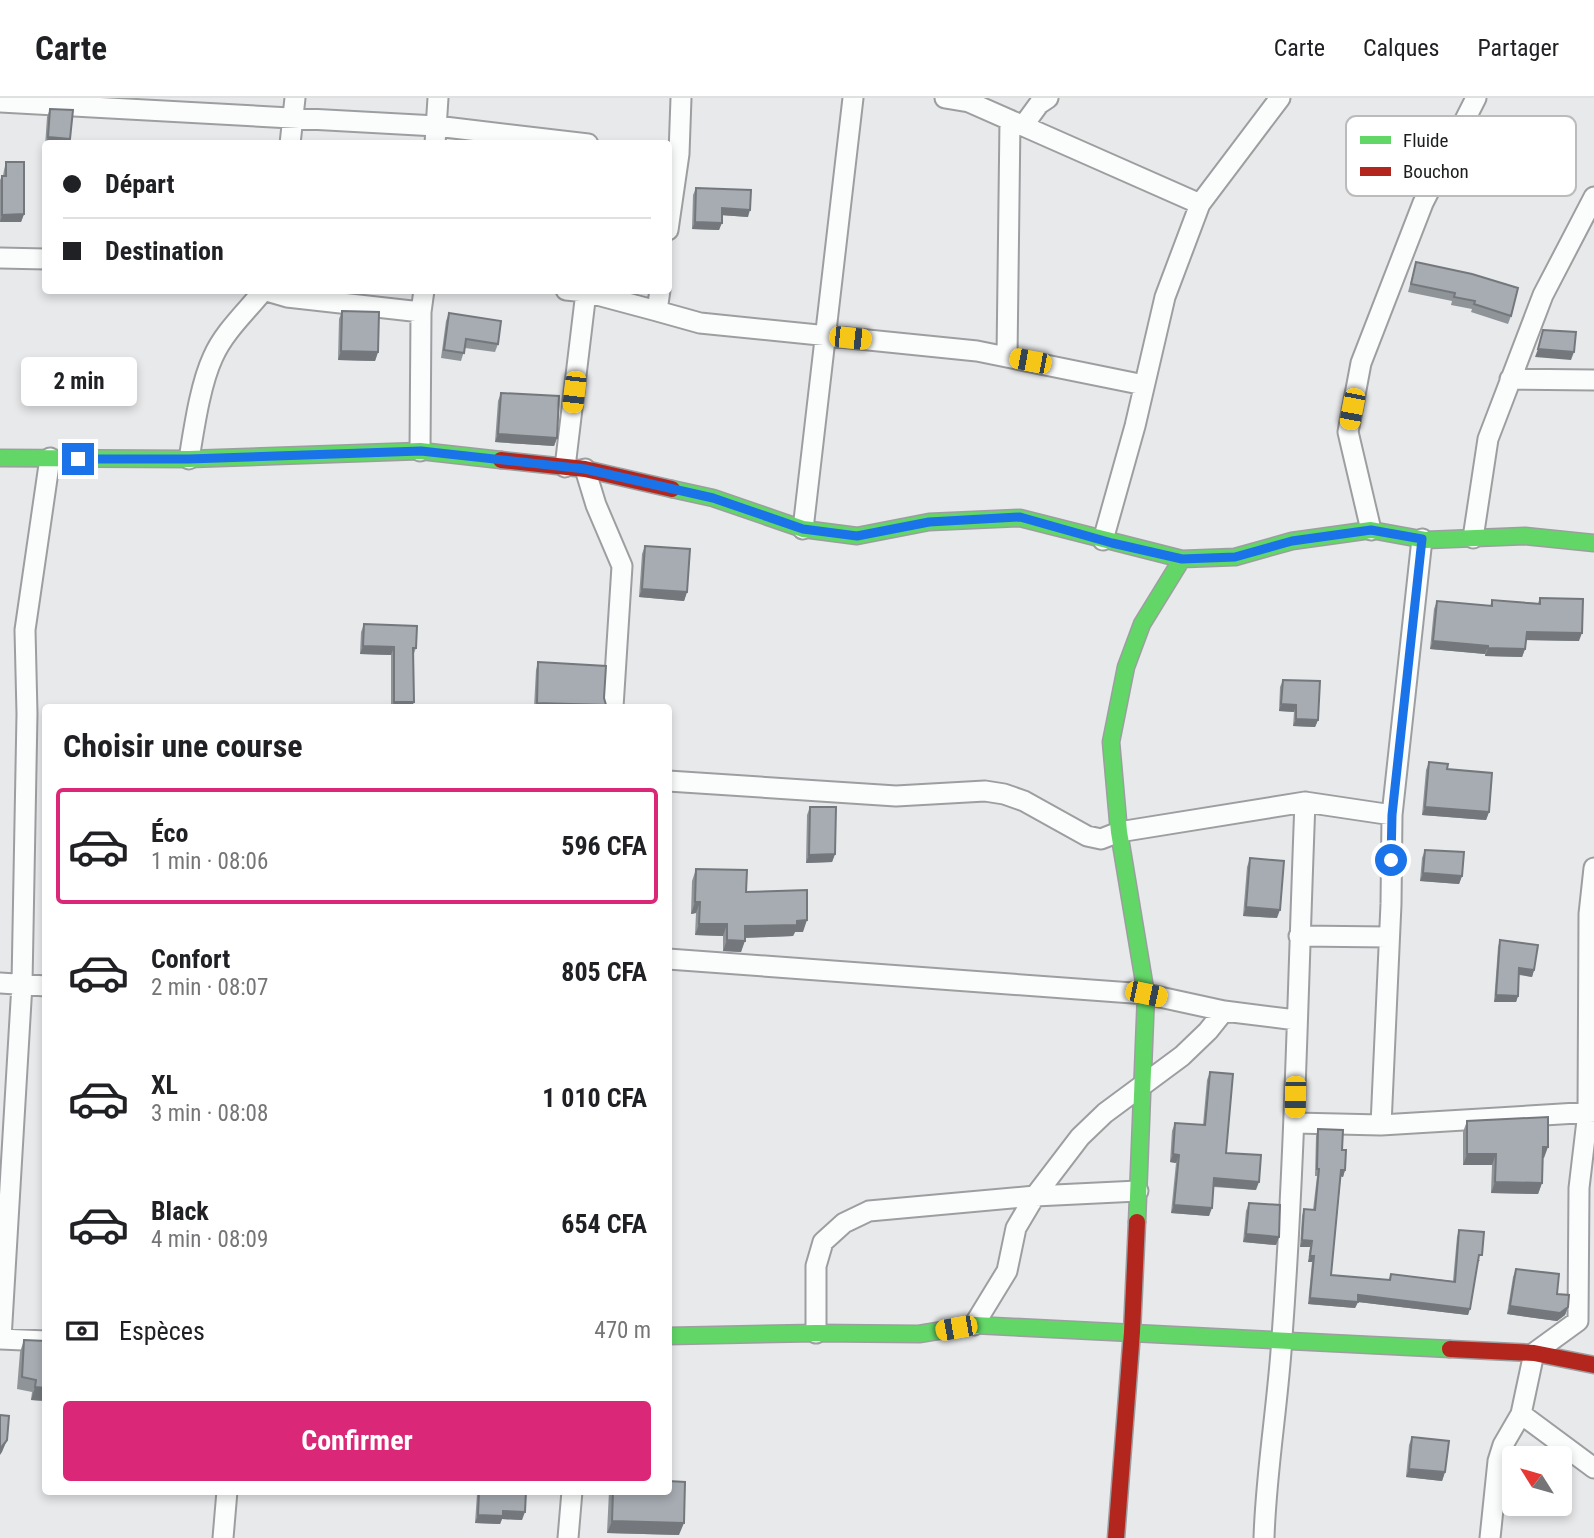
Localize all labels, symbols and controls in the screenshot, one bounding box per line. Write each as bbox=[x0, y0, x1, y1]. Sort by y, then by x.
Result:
text: Carte bbox=[35, 29, 107, 68]
text: Carte bbox=[1274, 34, 1325, 62]
text: Calques bbox=[1363, 34, 1439, 62]
text: Partager bbox=[1477, 34, 1559, 62]
legend bbox=[1346, 116, 1576, 196]
text: Fluide bbox=[1403, 129, 1448, 152]
text: Bouchon bbox=[1403, 160, 1469, 183]
text: Départ bbox=[105, 169, 174, 199]
text: Destination bbox=[105, 236, 224, 266]
car bbox=[829, 325, 872, 351]
car bbox=[1008, 347, 1053, 375]
callout: 2 min bbox=[20, 358, 136, 406]
text: 2 min bbox=[53, 368, 105, 395]
car bbox=[562, 370, 587, 414]
car bbox=[1338, 386, 1367, 432]
route end bbox=[62, 443, 94, 475]
text: Choisir une course bbox=[63, 727, 303, 765]
icon: car bbox=[67, 815, 130, 878]
text: Éco bbox=[151, 818, 188, 848]
text: 596 CFA bbox=[561, 831, 647, 861]
route start bbox=[1375, 844, 1407, 876]
text: 1 min · 08:06 bbox=[151, 848, 268, 875]
icon: car bbox=[67, 941, 130, 1004]
text: Confort bbox=[151, 944, 230, 974]
text: 805 CFA bbox=[561, 957, 647, 987]
text: 2 min · 08:07 bbox=[151, 974, 268, 1001]
car bbox=[1124, 979, 1169, 1009]
icon: car bbox=[67, 1067, 130, 1130]
text: XL bbox=[151, 1070, 178, 1100]
car bbox=[1285, 1076, 1306, 1118]
text: 1 010 CFA bbox=[542, 1083, 647, 1113]
text: 3 min · 08:08 bbox=[151, 1100, 268, 1127]
icon: car bbox=[67, 1193, 130, 1256]
text: Black bbox=[151, 1196, 209, 1226]
text: 654 CFA bbox=[561, 1209, 647, 1239]
text: 4 min · 08:09 bbox=[151, 1226, 268, 1253]
icon: cash bbox=[63, 1312, 101, 1350]
car bbox=[934, 1314, 979, 1342]
text: Espèces bbox=[119, 1316, 205, 1346]
text: 470 m bbox=[594, 1317, 651, 1344]
button: Confirmer bbox=[63, 1401, 651, 1481]
north arrow bbox=[1502, 1446, 1572, 1516]
map controls bbox=[1502, 1446, 1572, 1516]

